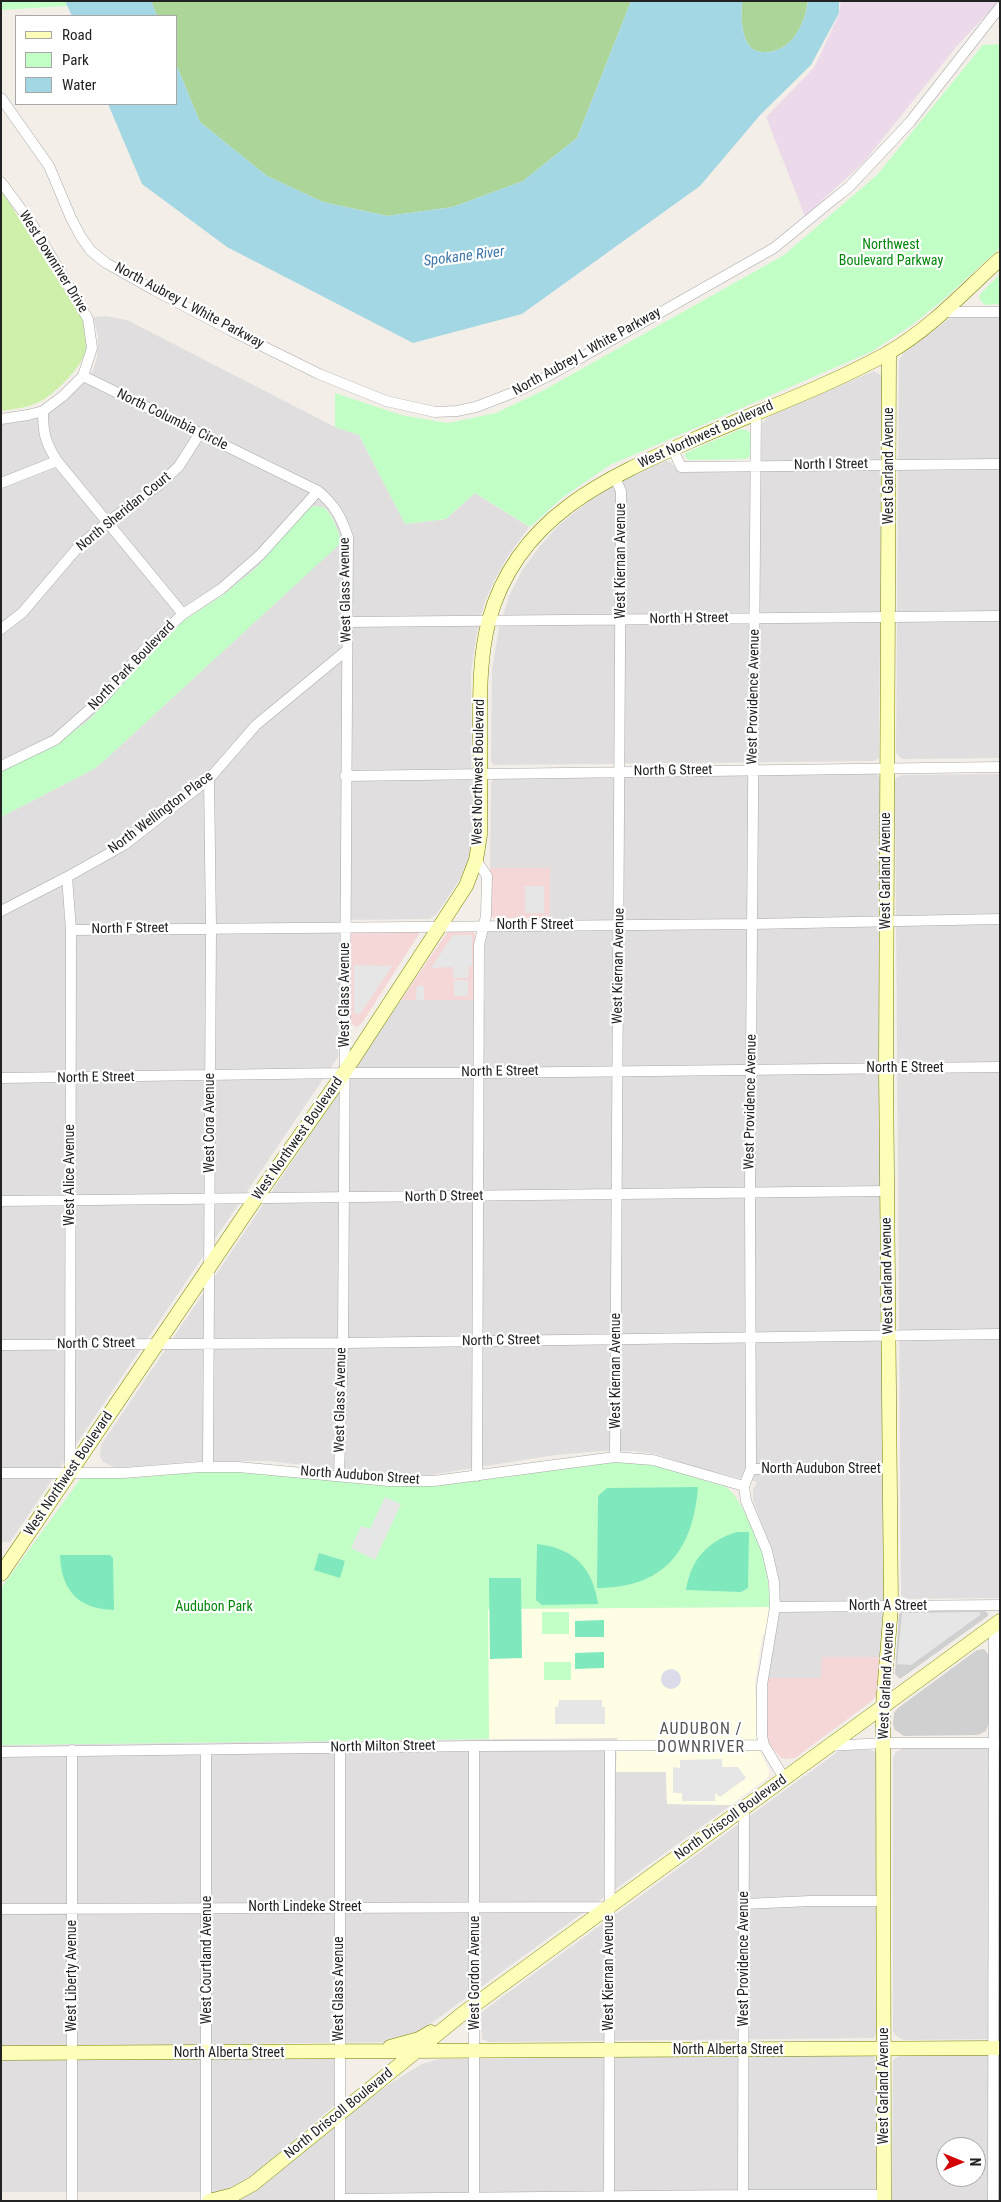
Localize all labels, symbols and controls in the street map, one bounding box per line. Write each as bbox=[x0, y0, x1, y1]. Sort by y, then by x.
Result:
legend bbox=[15, 15, 178, 105]
text: Road bbox=[62, 26, 92, 44]
text: Park bbox=[62, 51, 89, 69]
text: Water bbox=[62, 76, 96, 94]
street label: West Downriver Drive bbox=[15, 208, 91, 316]
park label: Northwest Boulevard Parkway bbox=[839, 237, 943, 270]
water label: Spokane River bbox=[423, 243, 505, 271]
street label: North Aubrey L White Parkway bbox=[111, 259, 267, 353]
street label: North Aubrey L White Parkway bbox=[510, 304, 664, 400]
street label: North Columbia Circle bbox=[114, 386, 230, 454]
street label: West Northwest Boulevard bbox=[636, 398, 776, 472]
street label: West Garland Avenue bbox=[881, 407, 897, 525]
street label: North I Street bbox=[794, 456, 868, 474]
street label: North Sheridan Court bbox=[73, 469, 175, 555]
street label: West Kiernan Avenue bbox=[613, 503, 629, 619]
street label: West Glass Avenue bbox=[337, 537, 355, 643]
street label: North H Street bbox=[649, 610, 729, 628]
street label: North Park Boulevard bbox=[85, 618, 179, 714]
street label: West Providence Avenue bbox=[744, 629, 764, 765]
street label: West Northwest Boulevard bbox=[469, 699, 489, 845]
street label: North G Street bbox=[634, 762, 712, 780]
street label: North Wellington Place bbox=[105, 768, 217, 858]
street label: West Garland Avenue bbox=[878, 812, 894, 930]
street label: West Kiernan Avenue bbox=[610, 908, 628, 1024]
street label: North F Street bbox=[496, 917, 574, 933]
street label: North F Street bbox=[91, 920, 169, 938]
street label: West Glass Avenue bbox=[337, 942, 353, 1048]
street label: West Providence Avenue bbox=[741, 1034, 761, 1170]
street label: North E Street bbox=[866, 1060, 944, 1076]
street label: North E Street bbox=[461, 1063, 539, 1081]
street label: North E Street bbox=[57, 1069, 135, 1087]
street label: West Cora Avenue bbox=[202, 1073, 218, 1173]
street label: West Northwest Boulevard bbox=[249, 1074, 347, 1204]
street label: West Alice Avenue bbox=[62, 1124, 78, 1226]
street label: North D Street bbox=[405, 1188, 483, 1206]
street label: West Garland Avenue bbox=[879, 1217, 897, 1335]
street label: West Kiernan Avenue bbox=[608, 1313, 624, 1429]
street label: North C Street bbox=[462, 1332, 540, 1350]
street label: North C Street bbox=[57, 1335, 135, 1353]
street label: West Glass Avenue bbox=[332, 1347, 350, 1453]
street label: West Northwest Boulevard bbox=[21, 1409, 117, 1539]
street label: North Audubon Street bbox=[761, 1461, 881, 1477]
street label: North Audubon Street bbox=[300, 1463, 420, 1489]
street label: North A Street bbox=[849, 1598, 927, 1614]
park label: Audubon Park bbox=[175, 1599, 253, 1615]
street label: West Garland Avenue bbox=[876, 1622, 898, 1740]
district label: AUDUBON / DOWNRIVER bbox=[656, 1720, 746, 1758]
street label: North Milton Street bbox=[330, 1738, 436, 1756]
street label: North Driscoll Boulevard bbox=[672, 1772, 790, 1864]
street label: West Providence Avenue bbox=[736, 1891, 752, 2027]
street label: West Courtland Avenue bbox=[199, 1896, 215, 2024]
street label: North Lindeke Street bbox=[248, 1899, 362, 1915]
street label: West Kiernan Avenue bbox=[601, 1915, 617, 2031]
street label: West Gordon Avenue bbox=[467, 1916, 483, 2030]
street label: West Liberty Avenue bbox=[64, 1920, 80, 2032]
street label: West Glass Avenue bbox=[331, 1936, 347, 2042]
street label: West Garland Avenue bbox=[876, 2027, 892, 2145]
street label: North Alberta Street bbox=[673, 2042, 783, 2058]
street label: North Alberta Street bbox=[174, 2045, 284, 2061]
street label: North Driscoll Boulevard bbox=[282, 2065, 396, 2163]
north arrow bbox=[936, 2137, 986, 2187]
text: N bbox=[967, 2158, 983, 2166]

